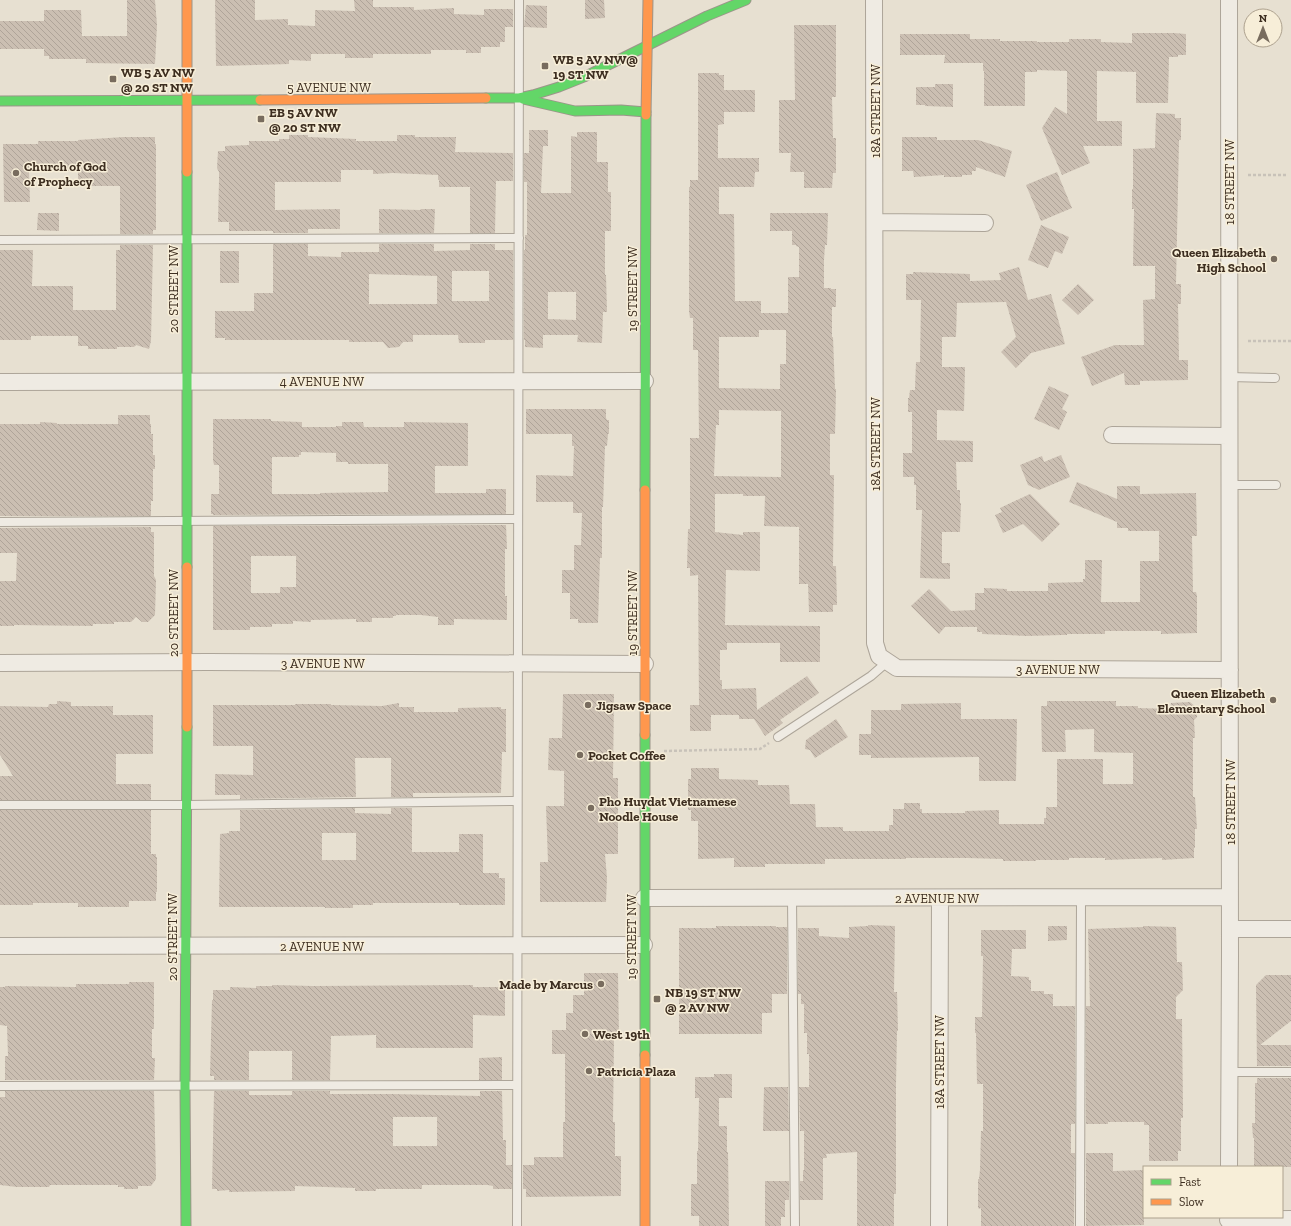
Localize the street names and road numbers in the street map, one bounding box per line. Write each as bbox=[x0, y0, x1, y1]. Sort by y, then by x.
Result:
street label: 18A STREET NW bbox=[868, 63, 883, 158]
street label: 5 AVENUE NW bbox=[287, 80, 372, 95]
street label: 18 STREET NW bbox=[1222, 138, 1237, 225]
street label: 20 STREET NW bbox=[166, 244, 181, 333]
street label: 19 STREET NW bbox=[625, 245, 640, 332]
street label: 4 AVENUE NW bbox=[280, 374, 365, 389]
street label: 18A STREET NW bbox=[868, 396, 883, 491]
street label: 20 STREET NW bbox=[166, 568, 181, 657]
street label: 19 STREET NW bbox=[625, 569, 640, 656]
street label: 3 AVENUE NW bbox=[281, 656, 366, 671]
street label: 3 AVENUE NW bbox=[1016, 662, 1101, 677]
street label: 18 STREET NW bbox=[1223, 758, 1238, 845]
street label: 2 AVENUE NW bbox=[895, 891, 980, 906]
street label: 20 STREET NW bbox=[165, 892, 180, 981]
street label: 19 STREET NW bbox=[624, 893, 639, 980]
street label: 2 AVENUE NW bbox=[280, 939, 365, 954]
street label: 18A STREET NW bbox=[932, 1014, 947, 1109]

